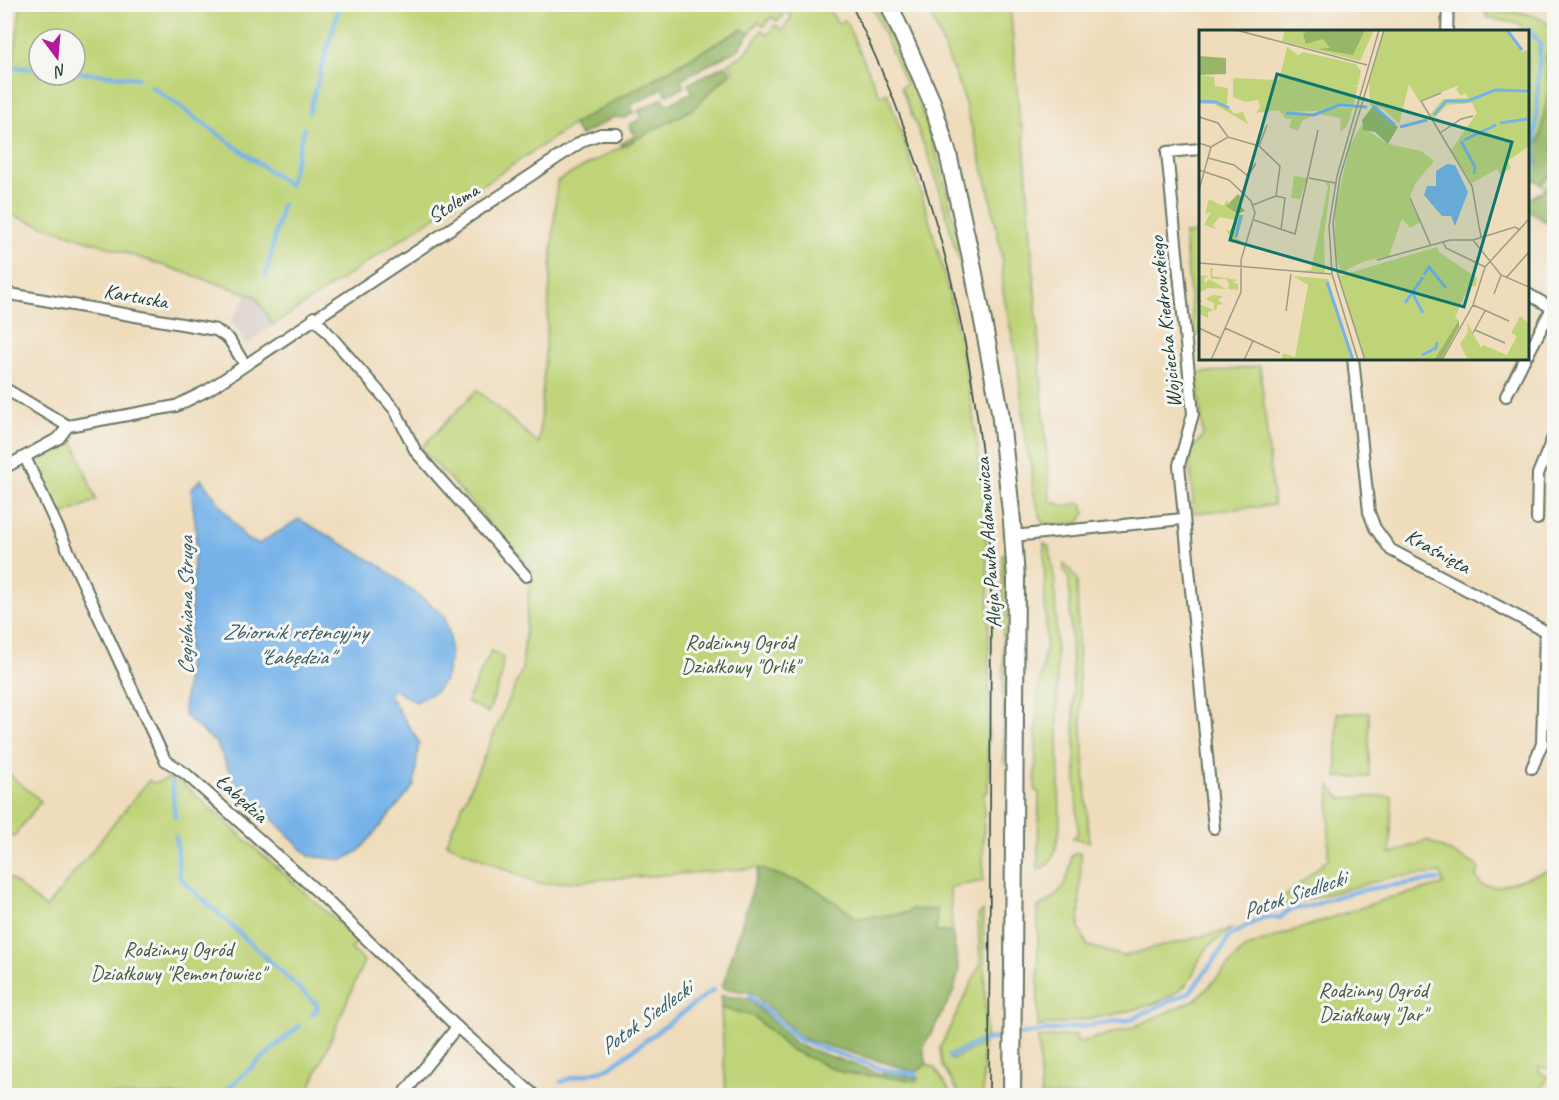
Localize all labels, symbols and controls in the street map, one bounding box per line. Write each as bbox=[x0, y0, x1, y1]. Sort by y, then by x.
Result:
north arrow bbox=[27, 27, 87, 87]
inset map bbox=[1199, 30, 1529, 360]
text: N bbox=[50, 59, 68, 82]
street label: Stolema bbox=[423, 176, 485, 229]
street label: Wojciecha Kiedrowskiego bbox=[1143, 233, 1187, 409]
street label: Kartuska bbox=[102, 278, 172, 315]
street label: Aleja Pawła Adamowicza bbox=[969, 455, 1007, 629]
street label: Kraśnięta bbox=[1401, 523, 1477, 580]
water label: Cegielniana Struga bbox=[172, 535, 200, 675]
water label: Zbiornik retencyjny "Łabędzia" bbox=[223, 618, 371, 671]
park label: Rodzinny Ogród Działkowy "Orlik" bbox=[681, 629, 803, 679]
street label: Łabędzia bbox=[211, 768, 275, 829]
water label: Potok Siedlecki bbox=[1239, 862, 1355, 926]
park label: Rodzinny Ogród Działkowy "Remontowiec" bbox=[90, 936, 270, 986]
water label: Potok Siedlecki bbox=[594, 972, 702, 1061]
park label: Rodzinny Ogród Działkowy "Jar" bbox=[1318, 977, 1432, 1027]

